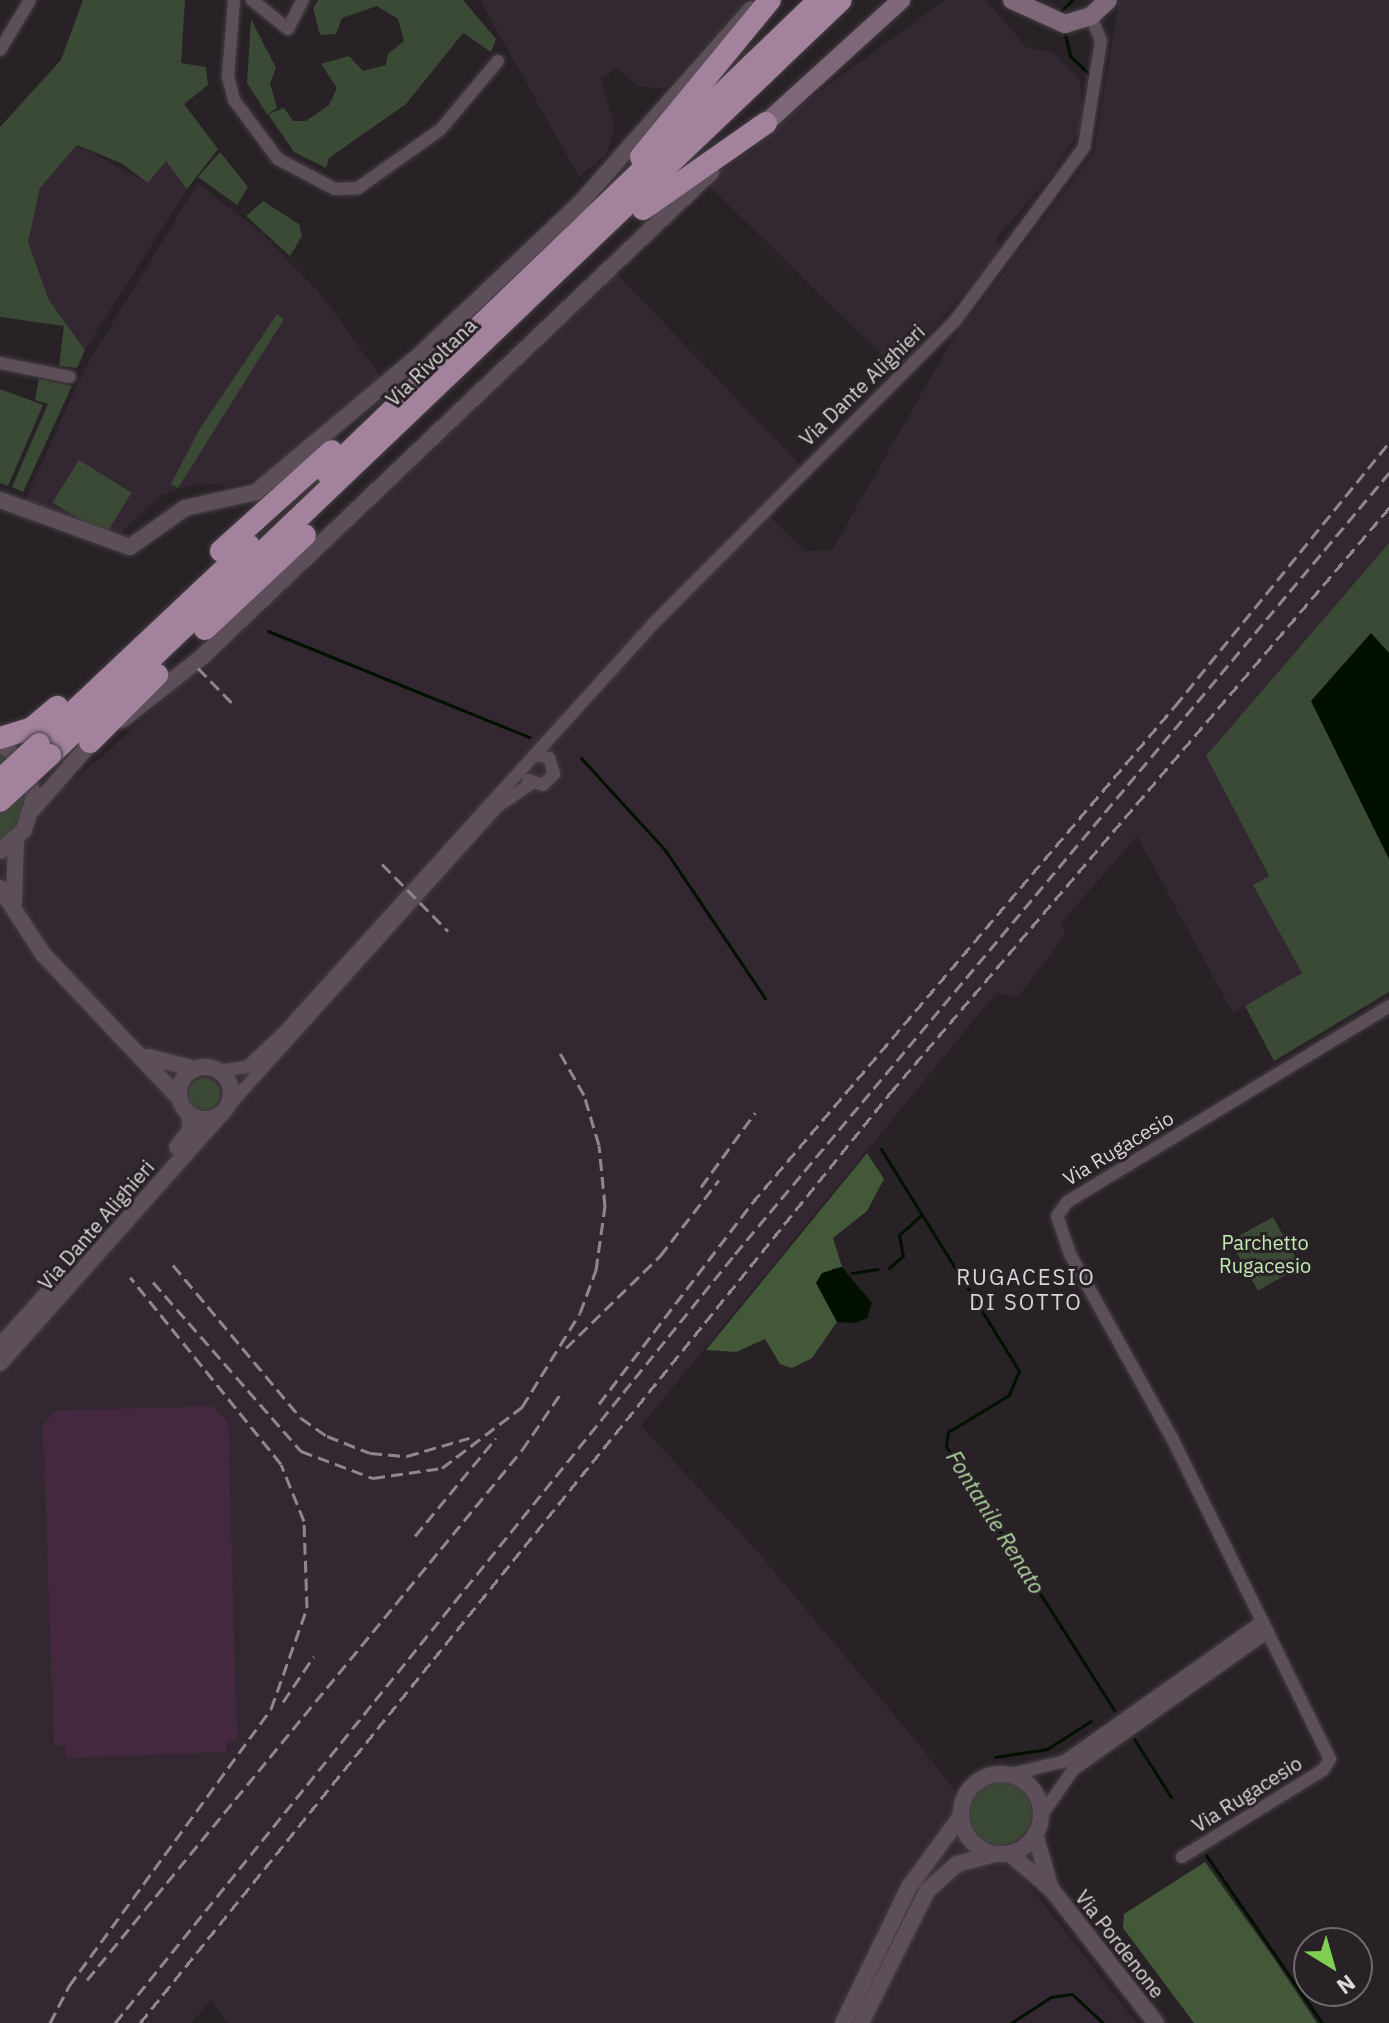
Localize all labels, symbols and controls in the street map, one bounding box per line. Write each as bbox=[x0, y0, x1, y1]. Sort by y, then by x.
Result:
street label: Via Rivoltana bbox=[381, 313, 481, 411]
street label: Via Dante Alighieri bbox=[795, 319, 929, 451]
street label: Via Rugacesio bbox=[1058, 1106, 1178, 1190]
street label: Via Dante Alighieri bbox=[33, 1155, 159, 1295]
park label: Parchetto Rugacesio bbox=[1219, 1231, 1311, 1278]
district label: RUGACESIO DI SOTTO bbox=[956, 1263, 1096, 1314]
water label: Fontanile Renato bbox=[941, 1445, 1051, 1599]
street label: Via Rugacesio bbox=[1188, 1751, 1306, 1837]
street label: Via Pordenone bbox=[1070, 1885, 1170, 2003]
north arrow bbox=[1293, 1927, 1373, 2007]
text: N bbox=[1331, 1969, 1362, 2001]

